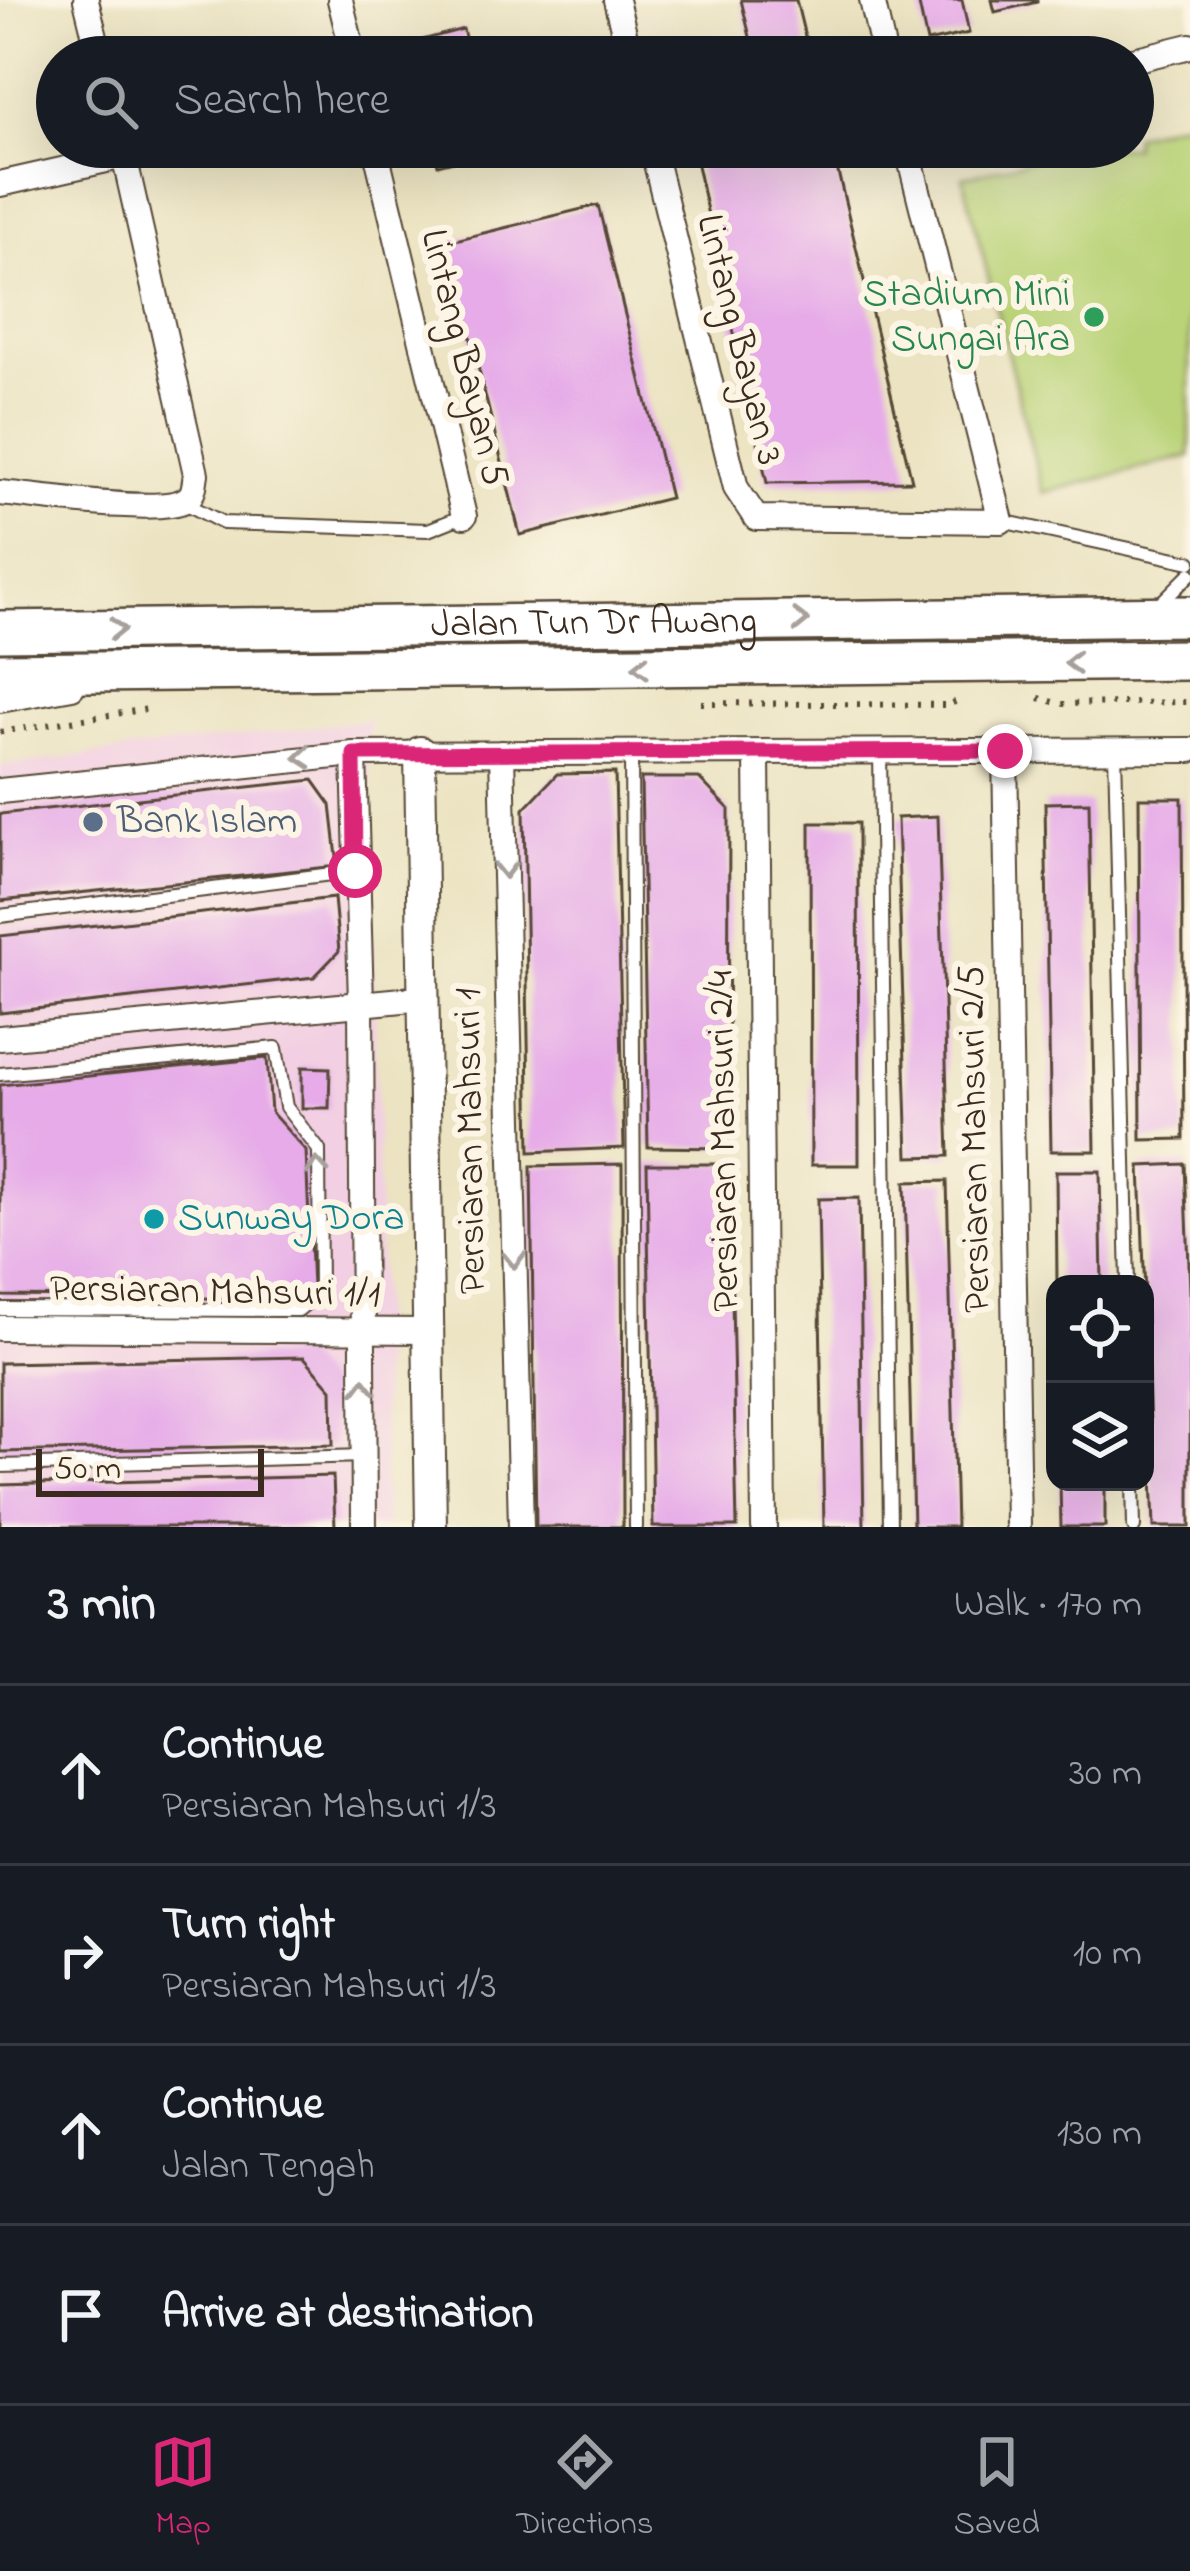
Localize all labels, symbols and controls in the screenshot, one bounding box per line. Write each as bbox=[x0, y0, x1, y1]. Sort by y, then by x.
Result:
search box bbox=[36, 36, 1154, 168]
icon: search bbox=[78, 69, 144, 135]
text: Search here bbox=[174, 69, 390, 135]
street label: Lintang Bayan 3 bbox=[679, 209, 797, 471]
street label: Lintang Bayan 5 bbox=[404, 224, 522, 492]
place label: Stadium Mini Sungai Ara bbox=[863, 267, 1070, 369]
marker: Stadium Mini Sungai Ara bbox=[1081, 304, 1107, 330]
street label: Jalan Tun Dr Awang bbox=[431, 593, 757, 654]
one-way arrow bbox=[792, 608, 811, 634]
one-way arrow bbox=[109, 616, 127, 642]
one-way arrow bbox=[1063, 650, 1081, 676]
one-way arrow bbox=[631, 654, 649, 680]
route end bbox=[978, 724, 1032, 778]
one-way arrow bbox=[294, 744, 313, 769]
place label: Bank Islam bbox=[116, 794, 297, 851]
marker: Bank Islam bbox=[80, 809, 106, 835]
route start bbox=[328, 844, 382, 898]
one-way arrow bbox=[491, 861, 517, 880]
street label: Persiaran Mahsuri 2/5 bbox=[944, 965, 1008, 1313]
street label: Persiaran Mahsuri 2/4 bbox=[694, 970, 756, 1312]
street label: Persiaran Mahsuri 1 bbox=[441, 987, 503, 1295]
one-way arrow bbox=[305, 1156, 330, 1175]
place label: Sunway Dora bbox=[178, 1191, 405, 1248]
marker: Sunway Dora bbox=[141, 1206, 167, 1232]
one-way arrow bbox=[501, 1251, 527, 1270]
street label: Persiaran Mahsuri 1/1 bbox=[49, 1262, 381, 1324]
map controls bbox=[1046, 1275, 1154, 1491]
button: locate bbox=[1046, 1275, 1154, 1383]
one-way arrow bbox=[352, 1377, 378, 1396]
button: layers bbox=[1046, 1383, 1154, 1491]
scale bar bbox=[36, 1443, 264, 1496]
text: 50 m bbox=[54, 1446, 121, 1494]
text: 3 min bbox=[48, 1568, 156, 1643]
text: Walk · 170 m bbox=[954, 1577, 1142, 1634]
text: Continue bbox=[162, 1713, 323, 1779]
icon: ahead bbox=[48, 1742, 114, 1808]
text: 30 m bbox=[1069, 1746, 1142, 1803]
text: Persiaran Mahsuri 1/3 bbox=[162, 1779, 497, 1836]
text: Turn right bbox=[162, 1893, 335, 1959]
icon: right bbox=[48, 1922, 114, 1988]
text: 10 m bbox=[1073, 1926, 1142, 1983]
text: Persiaran Mahsuri 1/3 bbox=[162, 1959, 497, 2016]
text: Continue bbox=[162, 2073, 323, 2139]
icon: ahead bbox=[48, 2102, 114, 2168]
text: 130 m bbox=[1057, 2106, 1142, 2163]
text: Jalan Tengah bbox=[162, 2139, 375, 2196]
icon: arrive bbox=[48, 2282, 114, 2348]
text: Arrive at destination bbox=[162, 2282, 533, 2348]
tab: Map bbox=[150, 2429, 216, 2549]
tab: Directions bbox=[516, 2429, 653, 2549]
tab: Saved bbox=[954, 2429, 1040, 2549]

